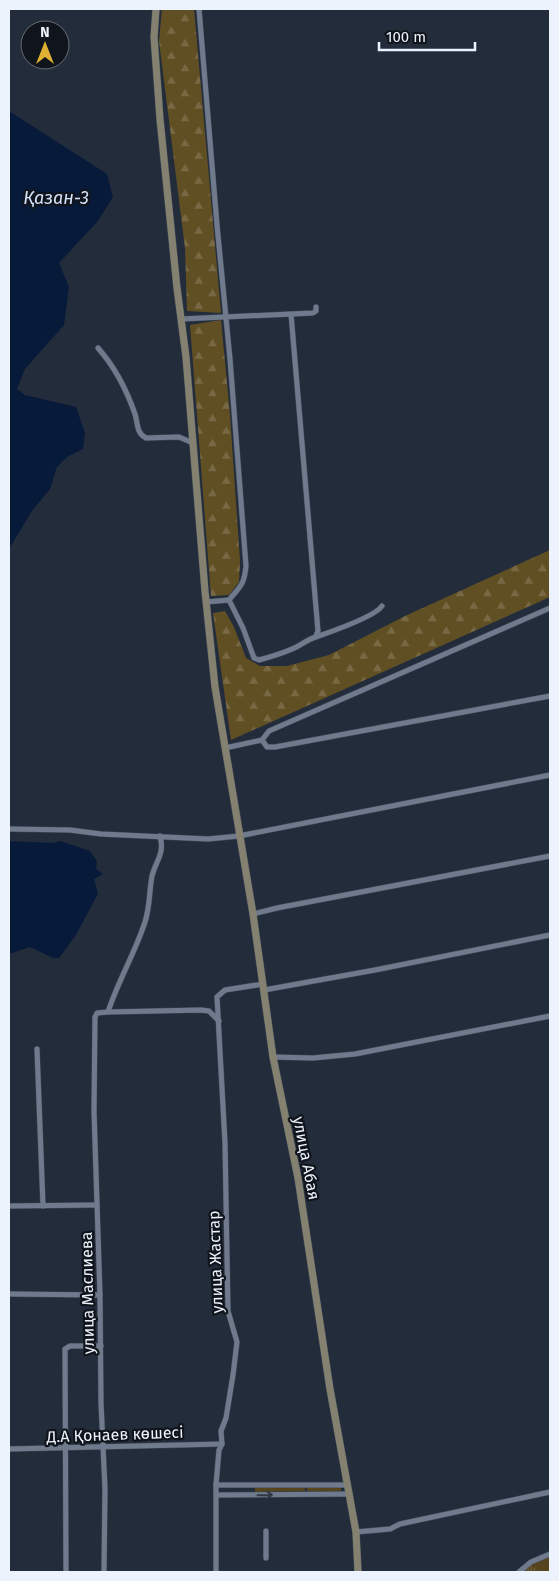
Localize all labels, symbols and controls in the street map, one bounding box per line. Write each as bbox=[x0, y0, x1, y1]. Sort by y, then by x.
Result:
north arrow bbox=[20, 20, 70, 70]
scale bar bbox=[379, 20, 475, 52]
text: N bbox=[40, 24, 50, 41]
text: 100 m bbox=[386, 28, 426, 46]
water label: Қазан-3 bbox=[23, 187, 89, 209]
street label: улица Абая bbox=[289, 1115, 324, 1201]
street label: улица Жастар bbox=[204, 1210, 227, 1314]
street label: улица Маслиева bbox=[77, 1231, 98, 1355]
street label: Д.А Қонаев көшесі bbox=[45, 1423, 184, 1446]
one-way arrow bbox=[256, 1490, 273, 1500]

